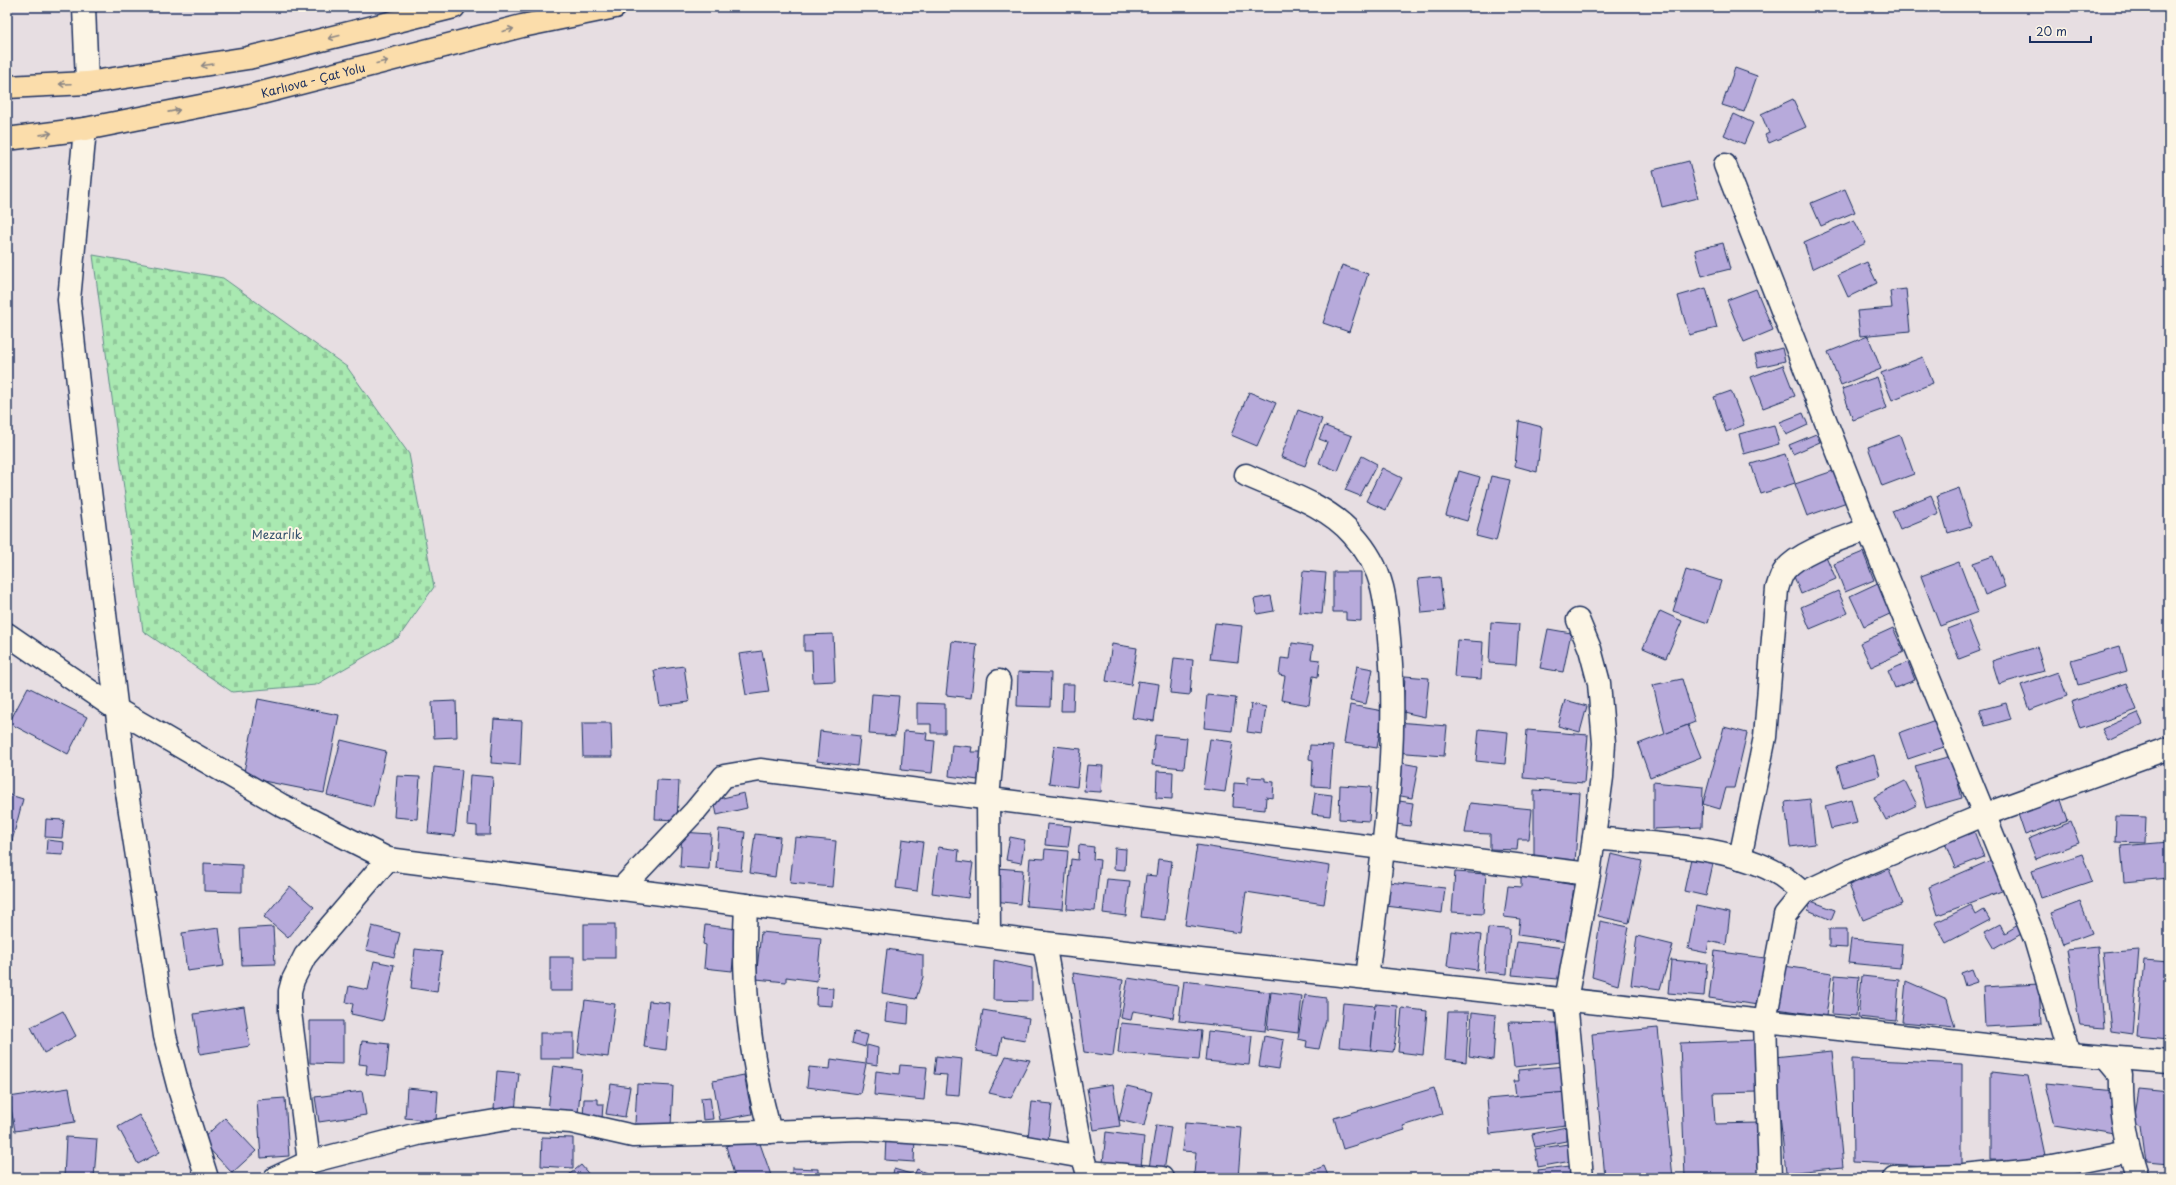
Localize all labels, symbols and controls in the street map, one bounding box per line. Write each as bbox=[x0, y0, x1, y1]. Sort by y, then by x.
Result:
scale bar bbox=[2030, 18, 2091, 44]
text: 20 m bbox=[2036, 22, 2067, 40]
one-way arrow bbox=[501, 26, 514, 33]
one-way arrow bbox=[328, 34, 341, 41]
street label: Karlıova - Çat Yolu bbox=[259, 58, 367, 102]
one-way arrow bbox=[375, 58, 388, 65]
one-way arrow bbox=[201, 61, 214, 69]
one-way arrow bbox=[59, 80, 72, 87]
one-way arrow bbox=[167, 107, 180, 115]
one-way arrow bbox=[39, 130, 52, 138]
park label: Mezarlık bbox=[252, 525, 303, 543]

